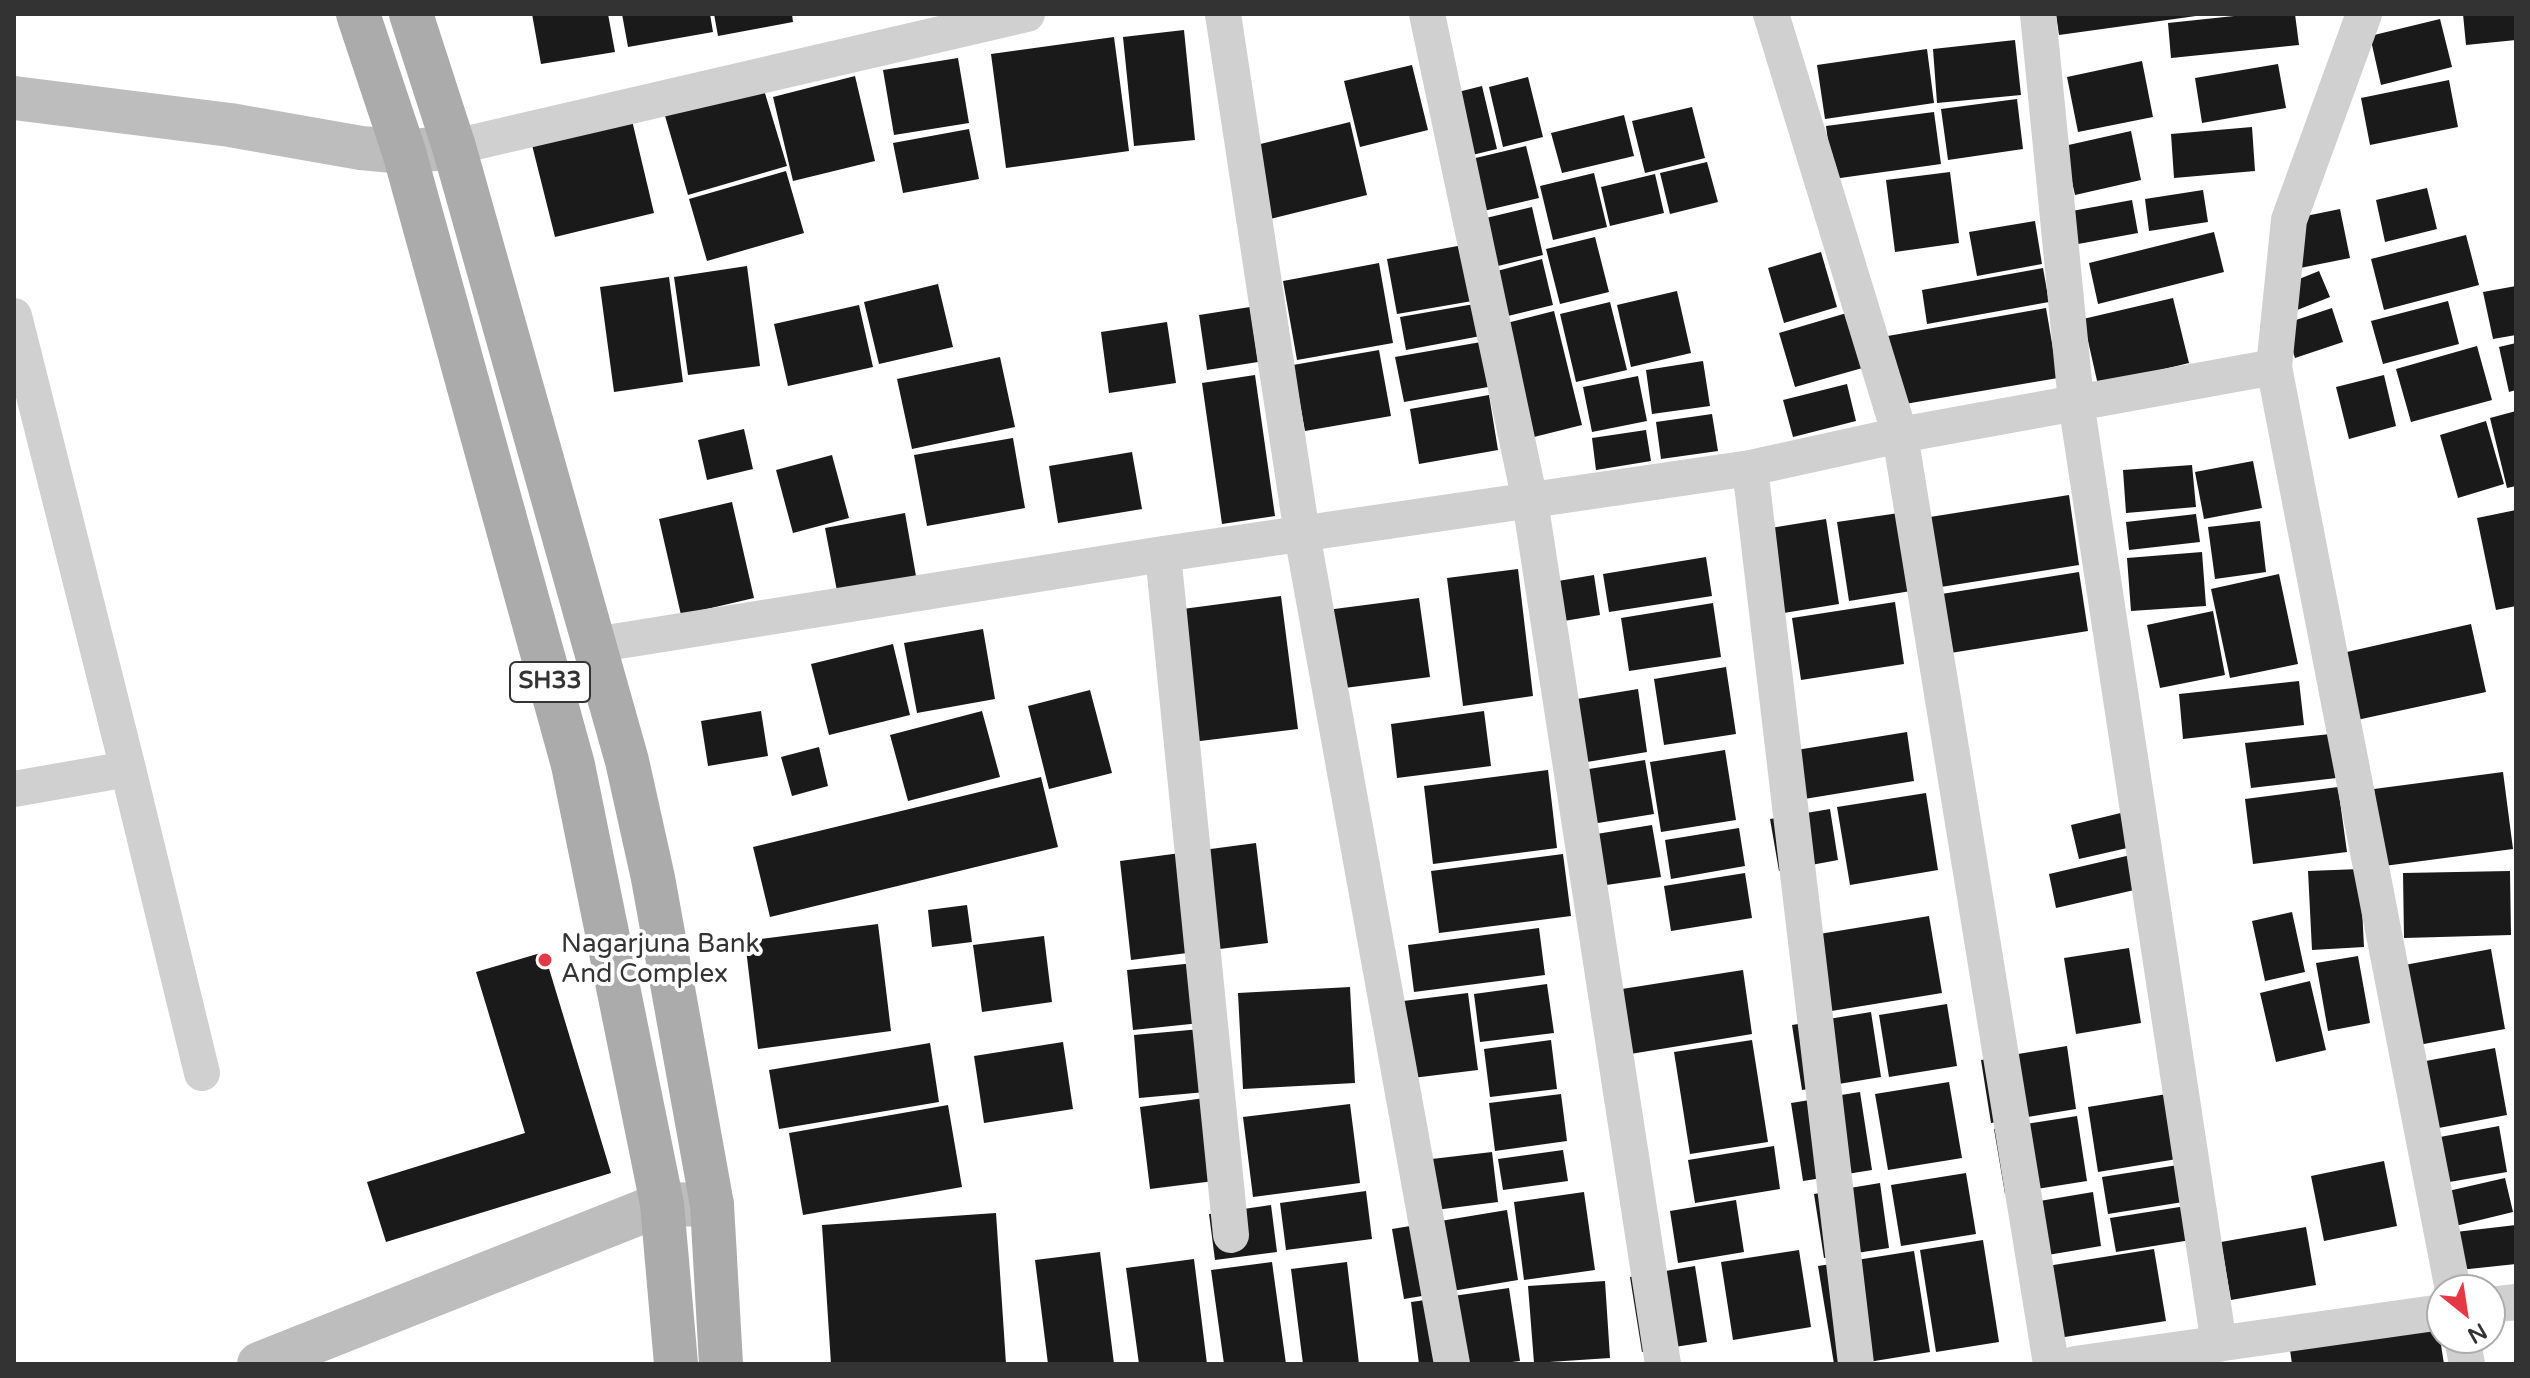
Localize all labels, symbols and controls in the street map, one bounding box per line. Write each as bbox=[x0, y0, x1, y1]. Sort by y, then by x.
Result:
road number: SH33 bbox=[510, 662, 590, 702]
place label: Nagarjuna Bank And Complex bbox=[561, 929, 760, 990]
marker: Nagarjuna Bank And Complex bbox=[536, 951, 554, 969]
north arrow bbox=[2426, 1274, 2506, 1354]
text: N bbox=[2463, 1317, 2491, 1349]

